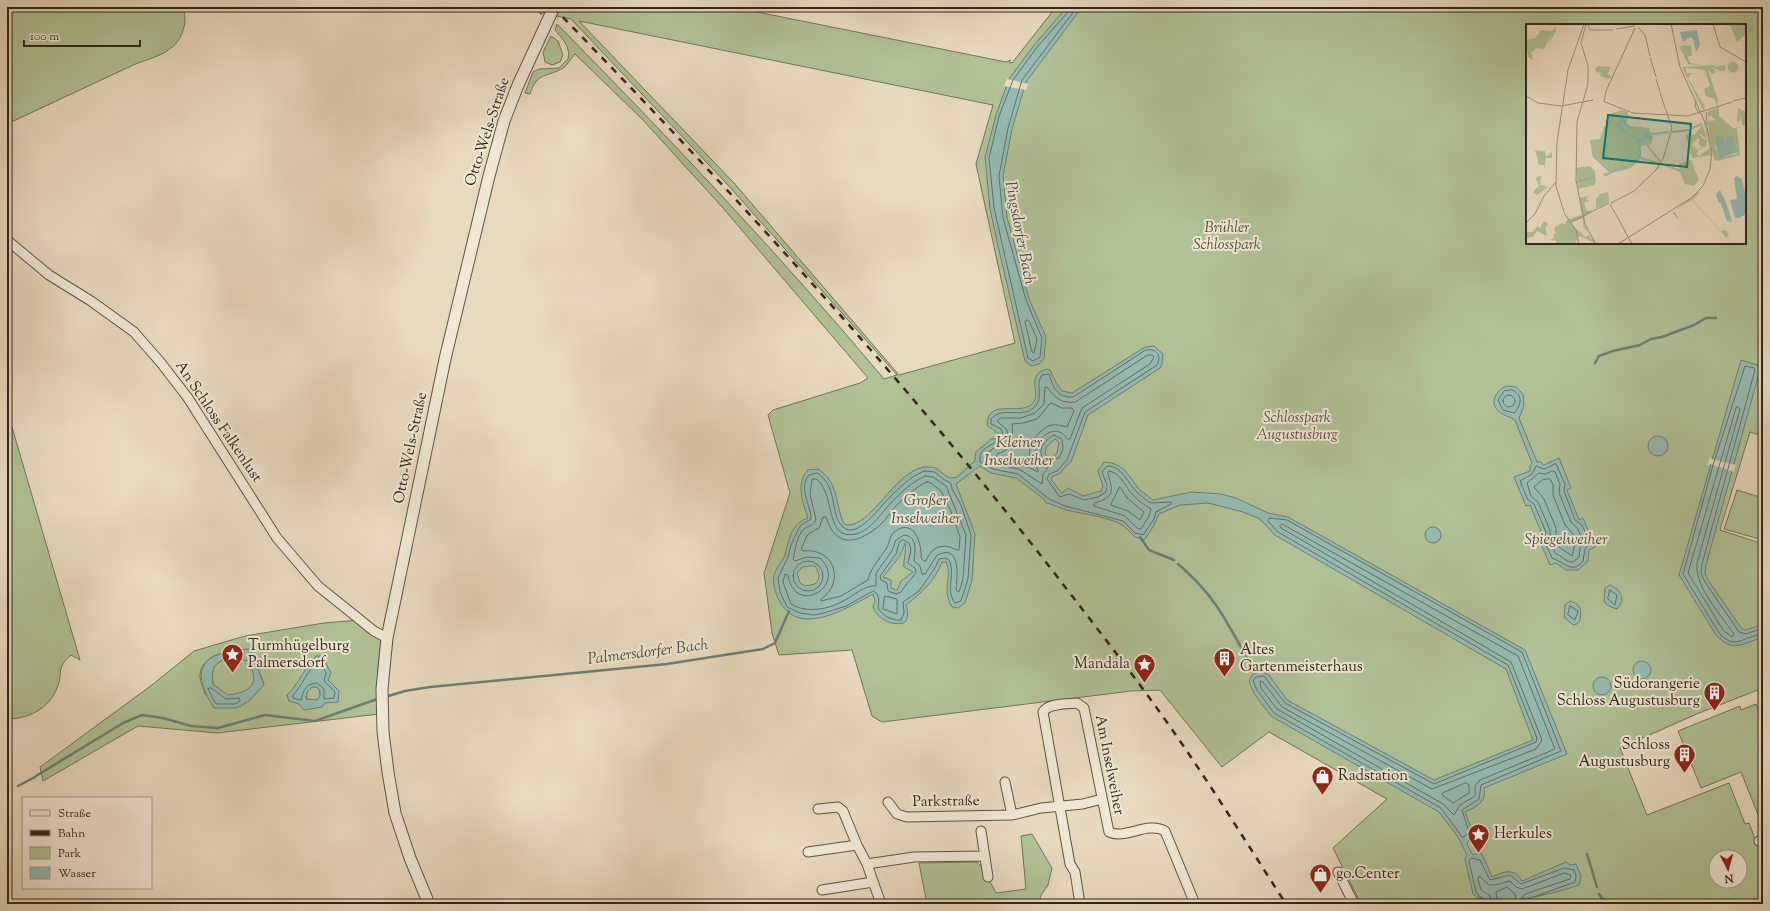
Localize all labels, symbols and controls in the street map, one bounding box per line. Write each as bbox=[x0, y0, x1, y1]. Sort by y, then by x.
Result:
scale bar bbox=[24, 22, 140, 48]
inset map bbox=[1526, 24, 1746, 244]
text: 100 m bbox=[30, 28, 59, 46]
street label: Otto-Wels-Straße bbox=[460, 75, 516, 189]
water label: Pingsdorfer Bach bbox=[998, 179, 1040, 287]
park label: Brühler Schlosspark bbox=[1193, 218, 1261, 256]
street label: An Schloss Falkenlust bbox=[169, 357, 267, 487]
street label: Otto-Wels-Straße bbox=[389, 390, 433, 506]
park label: Schlosspark Augustusburg bbox=[1256, 408, 1338, 446]
water label: Kleiner Inselweiher bbox=[984, 432, 1054, 473]
water label: Großer Inselweiher bbox=[891, 490, 961, 531]
water label: Spiegelweiher bbox=[1524, 529, 1608, 552]
water label: Palmersdorfer Bach bbox=[586, 634, 710, 672]
place label: Turmhügelburg Palmersdorf bbox=[248, 636, 349, 674]
place label: Altes Gartenmeisterhaus bbox=[1240, 640, 1363, 678]
place icon: Turmhügelburg Palmersdorf bbox=[220, 642, 246, 675]
building icon: Altes Gartenmeisterhaus bbox=[1211, 646, 1237, 679]
place icon: Mandala bbox=[1132, 651, 1158, 684]
place label: Mandala bbox=[1074, 654, 1130, 675]
place label: Südorangerie Schloss Augustusburg bbox=[1557, 674, 1700, 712]
building icon: Südorangerie Schloss Augustusburg bbox=[1702, 680, 1728, 713]
street label: Am Inselweiher bbox=[1089, 713, 1129, 817]
place label: Schloss Augustusburg bbox=[1579, 735, 1670, 773]
building icon: Schloss Augustusburg bbox=[1672, 741, 1698, 774]
shop icon: Radstation bbox=[1309, 763, 1335, 796]
place label: Radstation bbox=[1338, 766, 1408, 787]
street label: Parkstraße bbox=[912, 791, 980, 813]
legend bbox=[22, 797, 152, 889]
text: Straße bbox=[58, 805, 92, 823]
place icon: Herkules bbox=[1465, 821, 1491, 854]
place label: Herkules bbox=[1494, 824, 1552, 845]
text: Bahn bbox=[58, 825, 85, 843]
text: Park bbox=[58, 845, 81, 863]
north arrow bbox=[1708, 849, 1748, 889]
shop icon: go.Center bbox=[1308, 861, 1334, 894]
place label: go.Center bbox=[1336, 864, 1400, 885]
text: Wasser bbox=[58, 865, 96, 883]
text: N bbox=[1724, 869, 1735, 886]

